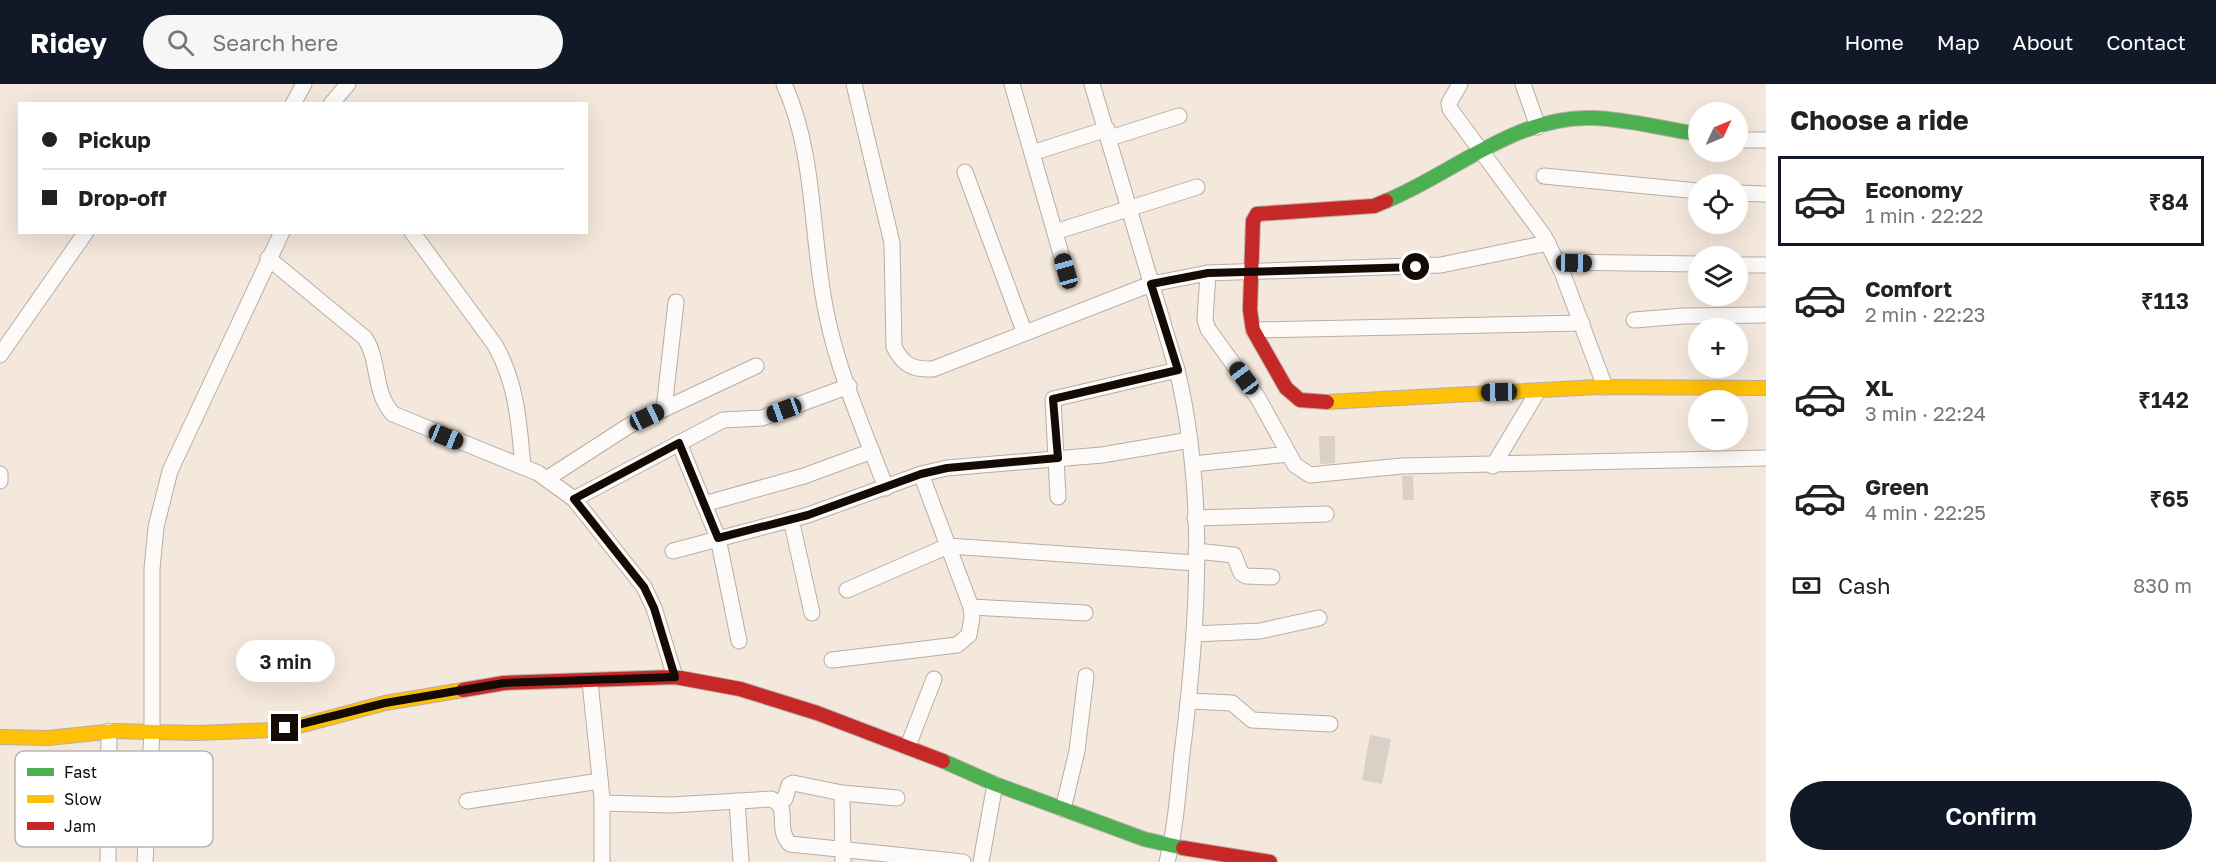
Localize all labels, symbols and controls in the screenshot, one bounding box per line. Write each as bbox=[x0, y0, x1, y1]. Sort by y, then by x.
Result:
search box bbox=[143, 15, 563, 69]
text: Ridey bbox=[30, 26, 107, 59]
icon: search bbox=[164, 26, 197, 59]
text: Search here bbox=[212, 29, 338, 56]
text: Home bbox=[1844, 29, 1904, 55]
text: Map bbox=[1937, 29, 1980, 55]
text: About bbox=[2013, 29, 2073, 55]
text: Contact bbox=[2106, 29, 2186, 55]
north arrow bbox=[1688, 102, 1748, 162]
map controls bbox=[1688, 102, 1748, 450]
text: Choose a ride bbox=[1790, 104, 1969, 136]
text: Pickup bbox=[78, 126, 151, 153]
button: locate bbox=[1688, 174, 1748, 234]
icon: car bbox=[1793, 174, 1847, 228]
text: Economy bbox=[1865, 176, 1963, 203]
text: Drop-off bbox=[78, 184, 167, 211]
text: ₹84 bbox=[2149, 188, 2189, 215]
text: 1 min · 22:22 bbox=[1865, 203, 1983, 227]
button: layers bbox=[1688, 246, 1748, 306]
car bbox=[1052, 251, 1080, 291]
route start bbox=[1402, 253, 1429, 280]
car bbox=[1556, 254, 1592, 272]
icon: car bbox=[1793, 273, 1847, 327]
text: Comfort bbox=[1865, 275, 1952, 302]
text: ₹113 bbox=[2141, 287, 2189, 314]
text: 2 min · 22:23 bbox=[1865, 302, 1985, 326]
button: + bbox=[1688, 318, 1748, 378]
car bbox=[1226, 358, 1262, 398]
icon: car bbox=[1793, 372, 1847, 426]
text: XL bbox=[1865, 374, 1893, 401]
car bbox=[1481, 383, 1517, 401]
text: ₹142 bbox=[2138, 386, 2189, 413]
button: − bbox=[1688, 390, 1748, 450]
car bbox=[764, 395, 804, 425]
car bbox=[627, 401, 667, 433]
text: 3 min · 22:24 bbox=[1865, 401, 1986, 425]
car bbox=[426, 422, 466, 452]
icon: car bbox=[1793, 471, 1847, 525]
text: Green bbox=[1865, 473, 1929, 500]
text: ₹65 bbox=[2150, 485, 2189, 512]
text: 4 min · 22:25 bbox=[1865, 500, 1986, 524]
icon: cash bbox=[1790, 569, 1823, 602]
text: Cash bbox=[1838, 572, 1891, 599]
text: 830 m bbox=[2133, 573, 2192, 597]
callout: 3 min bbox=[236, 641, 334, 683]
text: 3 min bbox=[259, 649, 312, 673]
route end bbox=[271, 714, 298, 741]
legend bbox=[15, 751, 213, 847]
text: Fast bbox=[64, 762, 97, 782]
button: Confirm bbox=[1790, 781, 2192, 850]
text: Slow bbox=[64, 789, 102, 809]
text: Jam bbox=[64, 816, 96, 836]

